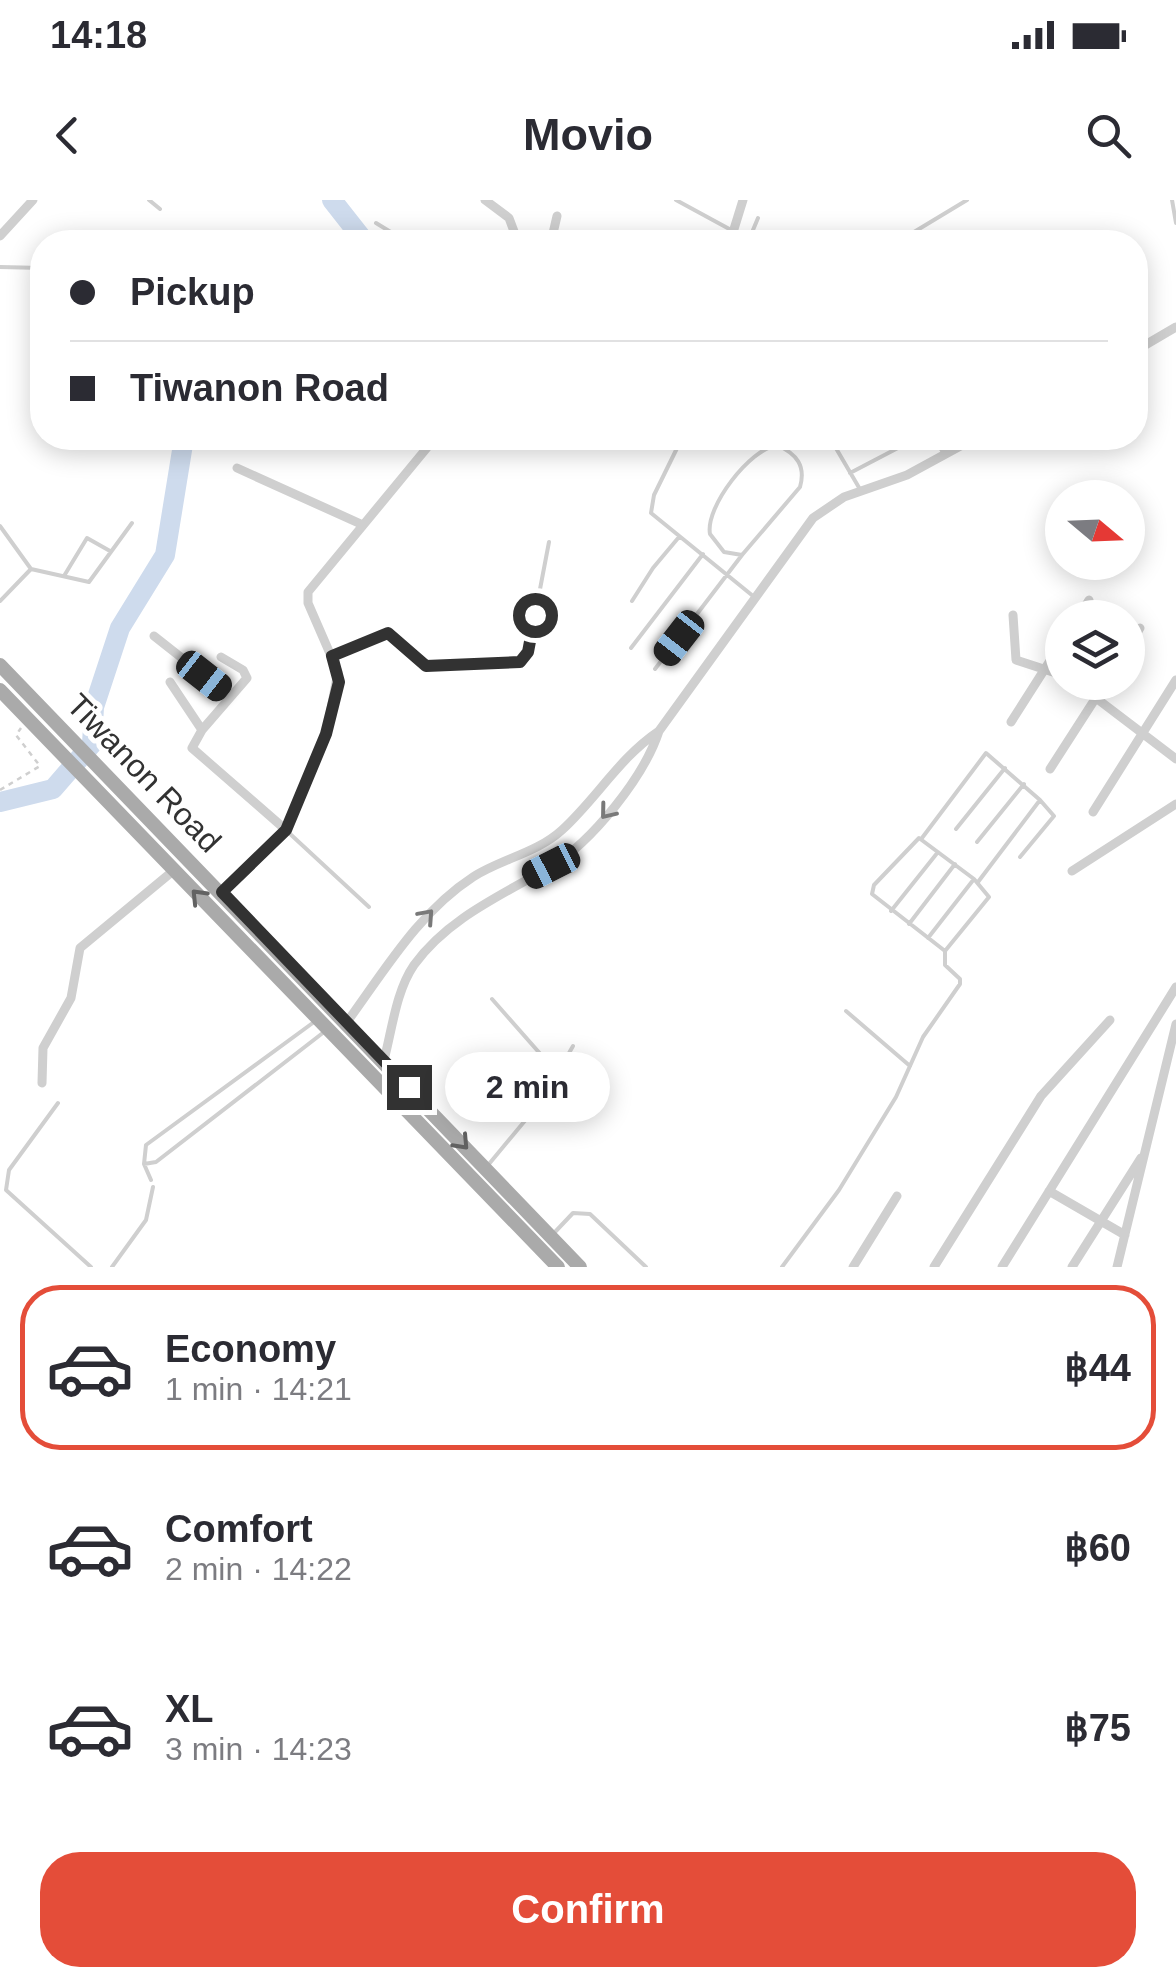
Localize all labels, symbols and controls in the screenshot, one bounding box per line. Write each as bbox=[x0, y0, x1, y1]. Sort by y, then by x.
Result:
text: 14:18 bbox=[50, 14, 147, 56]
icon: back bbox=[40, 108, 95, 163]
icon: search bbox=[1081, 108, 1136, 163]
text: Movio bbox=[523, 109, 653, 160]
text: Pickup bbox=[130, 271, 255, 313]
text: Tiwanon Road bbox=[130, 367, 389, 409]
north arrow bbox=[1045, 480, 1145, 580]
map controls bbox=[1045, 480, 1145, 700]
route start bbox=[513, 593, 558, 638]
button: layers bbox=[1045, 600, 1145, 700]
car bbox=[649, 605, 709, 671]
car bbox=[171, 646, 237, 706]
street label: Tiwanon Road bbox=[60, 687, 228, 859]
one-way arrow bbox=[601, 801, 619, 819]
car bbox=[517, 839, 585, 893]
one-way arrow bbox=[192, 889, 210, 907]
one-way arrow bbox=[416, 909, 434, 928]
callout: 2 min bbox=[444, 1052, 609, 1122]
route end bbox=[387, 1065, 432, 1110]
text: 2 min bbox=[486, 1069, 569, 1105]
one-way arrow bbox=[450, 1132, 468, 1150]
icon: car bbox=[45, 1323, 135, 1413]
text: Economy bbox=[165, 1328, 336, 1370]
text: ฿44 bbox=[1065, 1347, 1131, 1389]
text: 1 min · 14:21 bbox=[165, 1371, 352, 1407]
icon: car bbox=[45, 1503, 135, 1593]
text: Comfort bbox=[165, 1508, 313, 1550]
text: ฿60 bbox=[1065, 1527, 1131, 1569]
text: 2 min · 14:22 bbox=[165, 1551, 352, 1587]
icon: car bbox=[45, 1683, 135, 1773]
text: XL bbox=[165, 1688, 214, 1730]
text: ฿75 bbox=[1065, 1707, 1131, 1749]
text: 3 min · 14:23 bbox=[165, 1731, 352, 1767]
button: Confirm bbox=[40, 1852, 1136, 1967]

